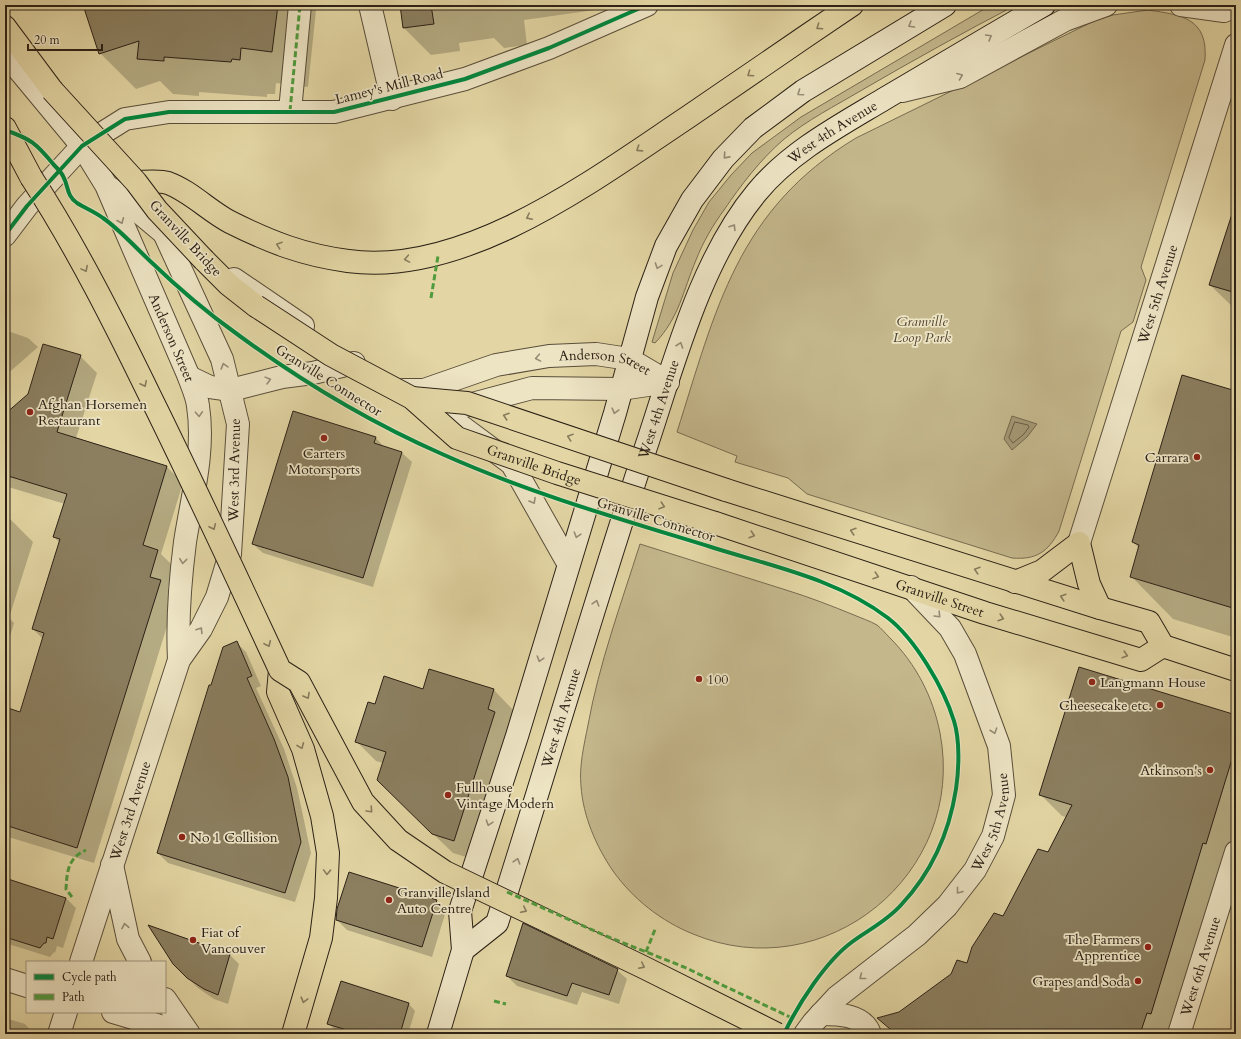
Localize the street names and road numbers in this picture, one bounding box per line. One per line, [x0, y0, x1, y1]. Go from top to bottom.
street label: Lamey's Mill Road [333, 64, 446, 109]
street label: West 4th Avenue [783, 96, 881, 169]
street label: Granville Bridge [145, 196, 226, 281]
street label: West 5th Avenue [1133, 242, 1183, 347]
street label: Anderson Street [144, 291, 199, 385]
street label: Granville Connector [272, 340, 386, 421]
street label: Anderson Street [558, 345, 655, 380]
street label: West 4th Avenue [633, 357, 684, 462]
street label: West 3rd Avenue [224, 418, 245, 523]
street label: Granville Bridge [484, 440, 583, 490]
street label: Granville Connector [595, 492, 718, 547]
street label: Granville Street [893, 575, 987, 622]
street label: West 4th Avenue [537, 666, 585, 771]
street label: West 3rd Avenue [105, 759, 156, 864]
street label: West 5th Avenue [967, 772, 1014, 876]
street label: West 6th Avenue [1176, 914, 1225, 1019]

